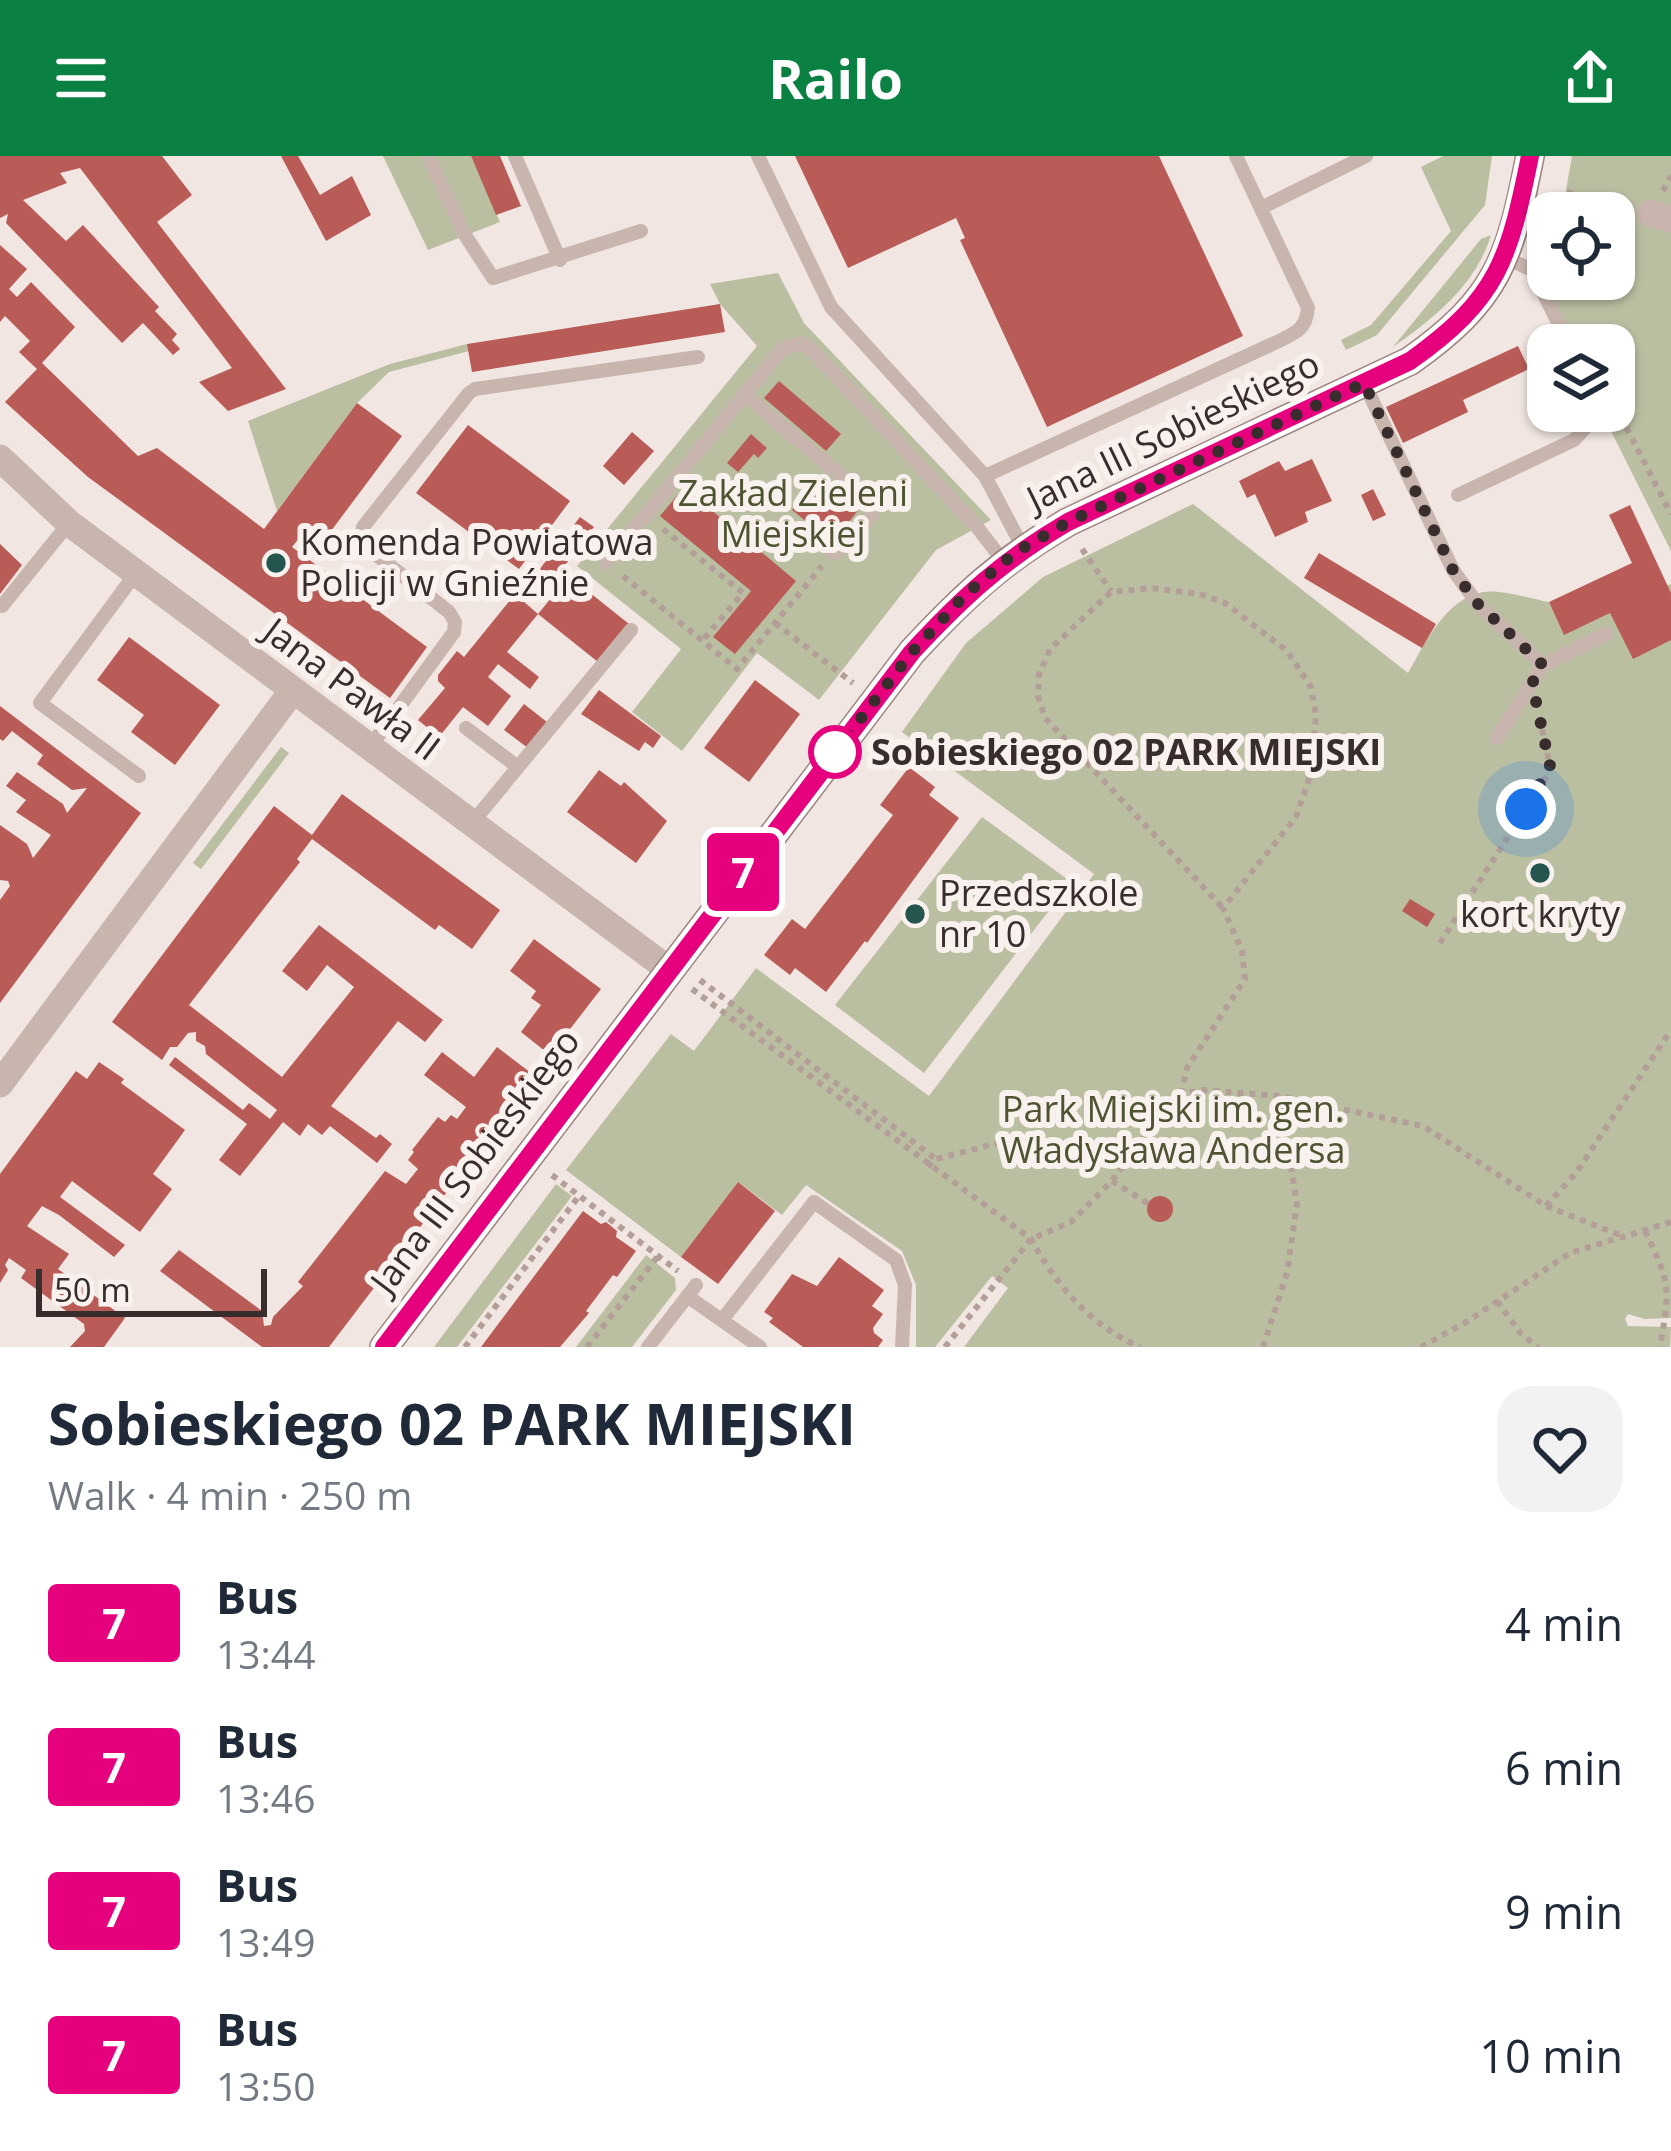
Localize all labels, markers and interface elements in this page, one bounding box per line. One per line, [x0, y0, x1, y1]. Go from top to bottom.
text: Railo [768, 41, 903, 115]
icon: menu [48, 45, 114, 111]
icon: share [1557, 45, 1623, 111]
map controls [1527, 192, 1635, 432]
button: locate [1527, 192, 1635, 300]
button: layers [1527, 324, 1635, 432]
street label: Jana III Sobieskiego [1016, 338, 1327, 524]
park label: Zakład Zieleni Miejskiej [678, 468, 908, 558]
place label: Komenda Powiatowa Policji w Gnieźnie [300, 517, 653, 607]
marker: Komenda Powiatowa Policji w Gnieźnie [263, 550, 289, 576]
street label: Jana Pawła II [252, 604, 451, 771]
marker: Sobieskiego 02 PARK MIEJSKI [810, 727, 860, 777]
place label: Sobieskiego 02 PARK MIEJSKI [871, 727, 1381, 776]
your location [1496, 779, 1556, 839]
line badge: 7 [704, 833, 782, 911]
text: 7 [731, 843, 755, 900]
marker: kort kryty [1527, 860, 1553, 886]
place label: Przedszkole nr 10 [939, 868, 1138, 958]
place label: kort kryty [1460, 889, 1621, 938]
marker: Przedszkole nr 10 [902, 901, 928, 927]
street label: Jana III Sobieskiego [357, 1018, 590, 1306]
park label: Park Miejski im. gen. Władysława Andersa [1001, 1084, 1345, 1174]
scale bar [36, 1263, 267, 1316]
text: 50 m [54, 1267, 131, 1312]
text: Sobieskiego 02 PARK MIEJSKI [48, 1384, 856, 1462]
button: heart [1497, 1386, 1623, 1512]
text: Walk · 4 min · 250 m [48, 1468, 412, 1521]
text: Bus [216, 1566, 298, 1627]
text: 4 min [1505, 1593, 1623, 1654]
text: 7 [102, 1594, 126, 1651]
text: 13:44 [216, 1627, 315, 1680]
text: Bus [216, 1710, 298, 1771]
text: 6 min [1505, 1737, 1623, 1798]
text: 7 [102, 1738, 126, 1795]
text: 13:46 [216, 1771, 315, 1824]
text: Bus [216, 1854, 298, 1915]
text: 9 min [1505, 1881, 1623, 1942]
text: 7 [102, 1882, 126, 1939]
text: 13:49 [216, 1915, 315, 1968]
text: Bus [216, 1998, 298, 2059]
text: 10 min [1479, 2025, 1623, 2086]
text: 7 [102, 2026, 126, 2083]
text: 13:50 [216, 2059, 315, 2112]

